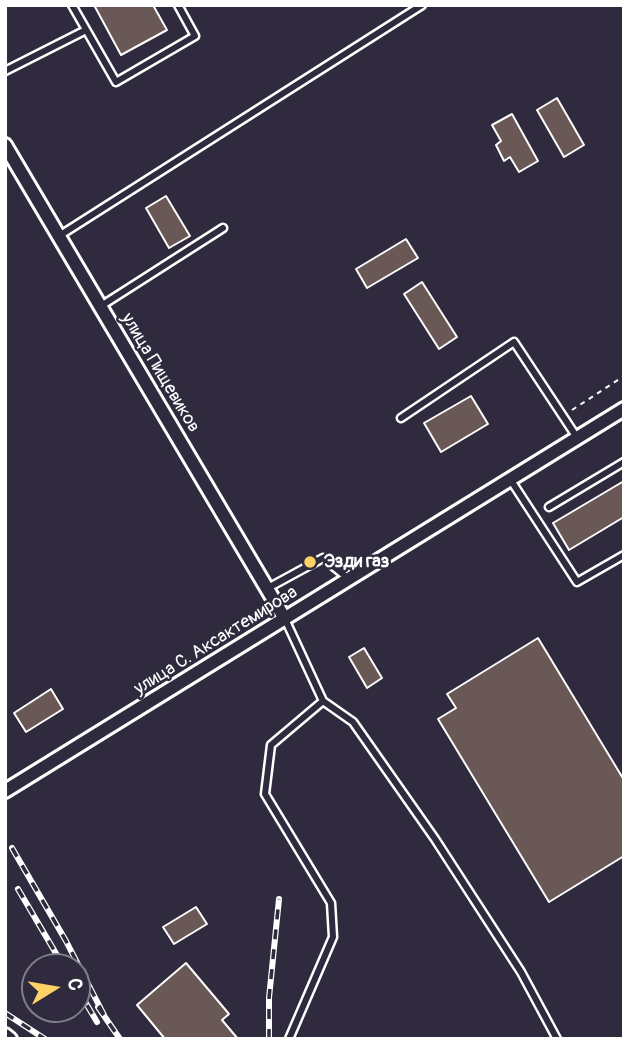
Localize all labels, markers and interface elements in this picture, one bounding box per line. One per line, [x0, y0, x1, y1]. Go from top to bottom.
street label: улица Пищевиков [116, 309, 204, 437]
place label: Эзди газ [324, 551, 389, 573]
marker: Эзди газ [302, 554, 318, 570]
street label: улица С. Аксактемирова [130, 582, 302, 700]
north arrow [21, 953, 91, 1023]
text: С [62, 976, 88, 992]

